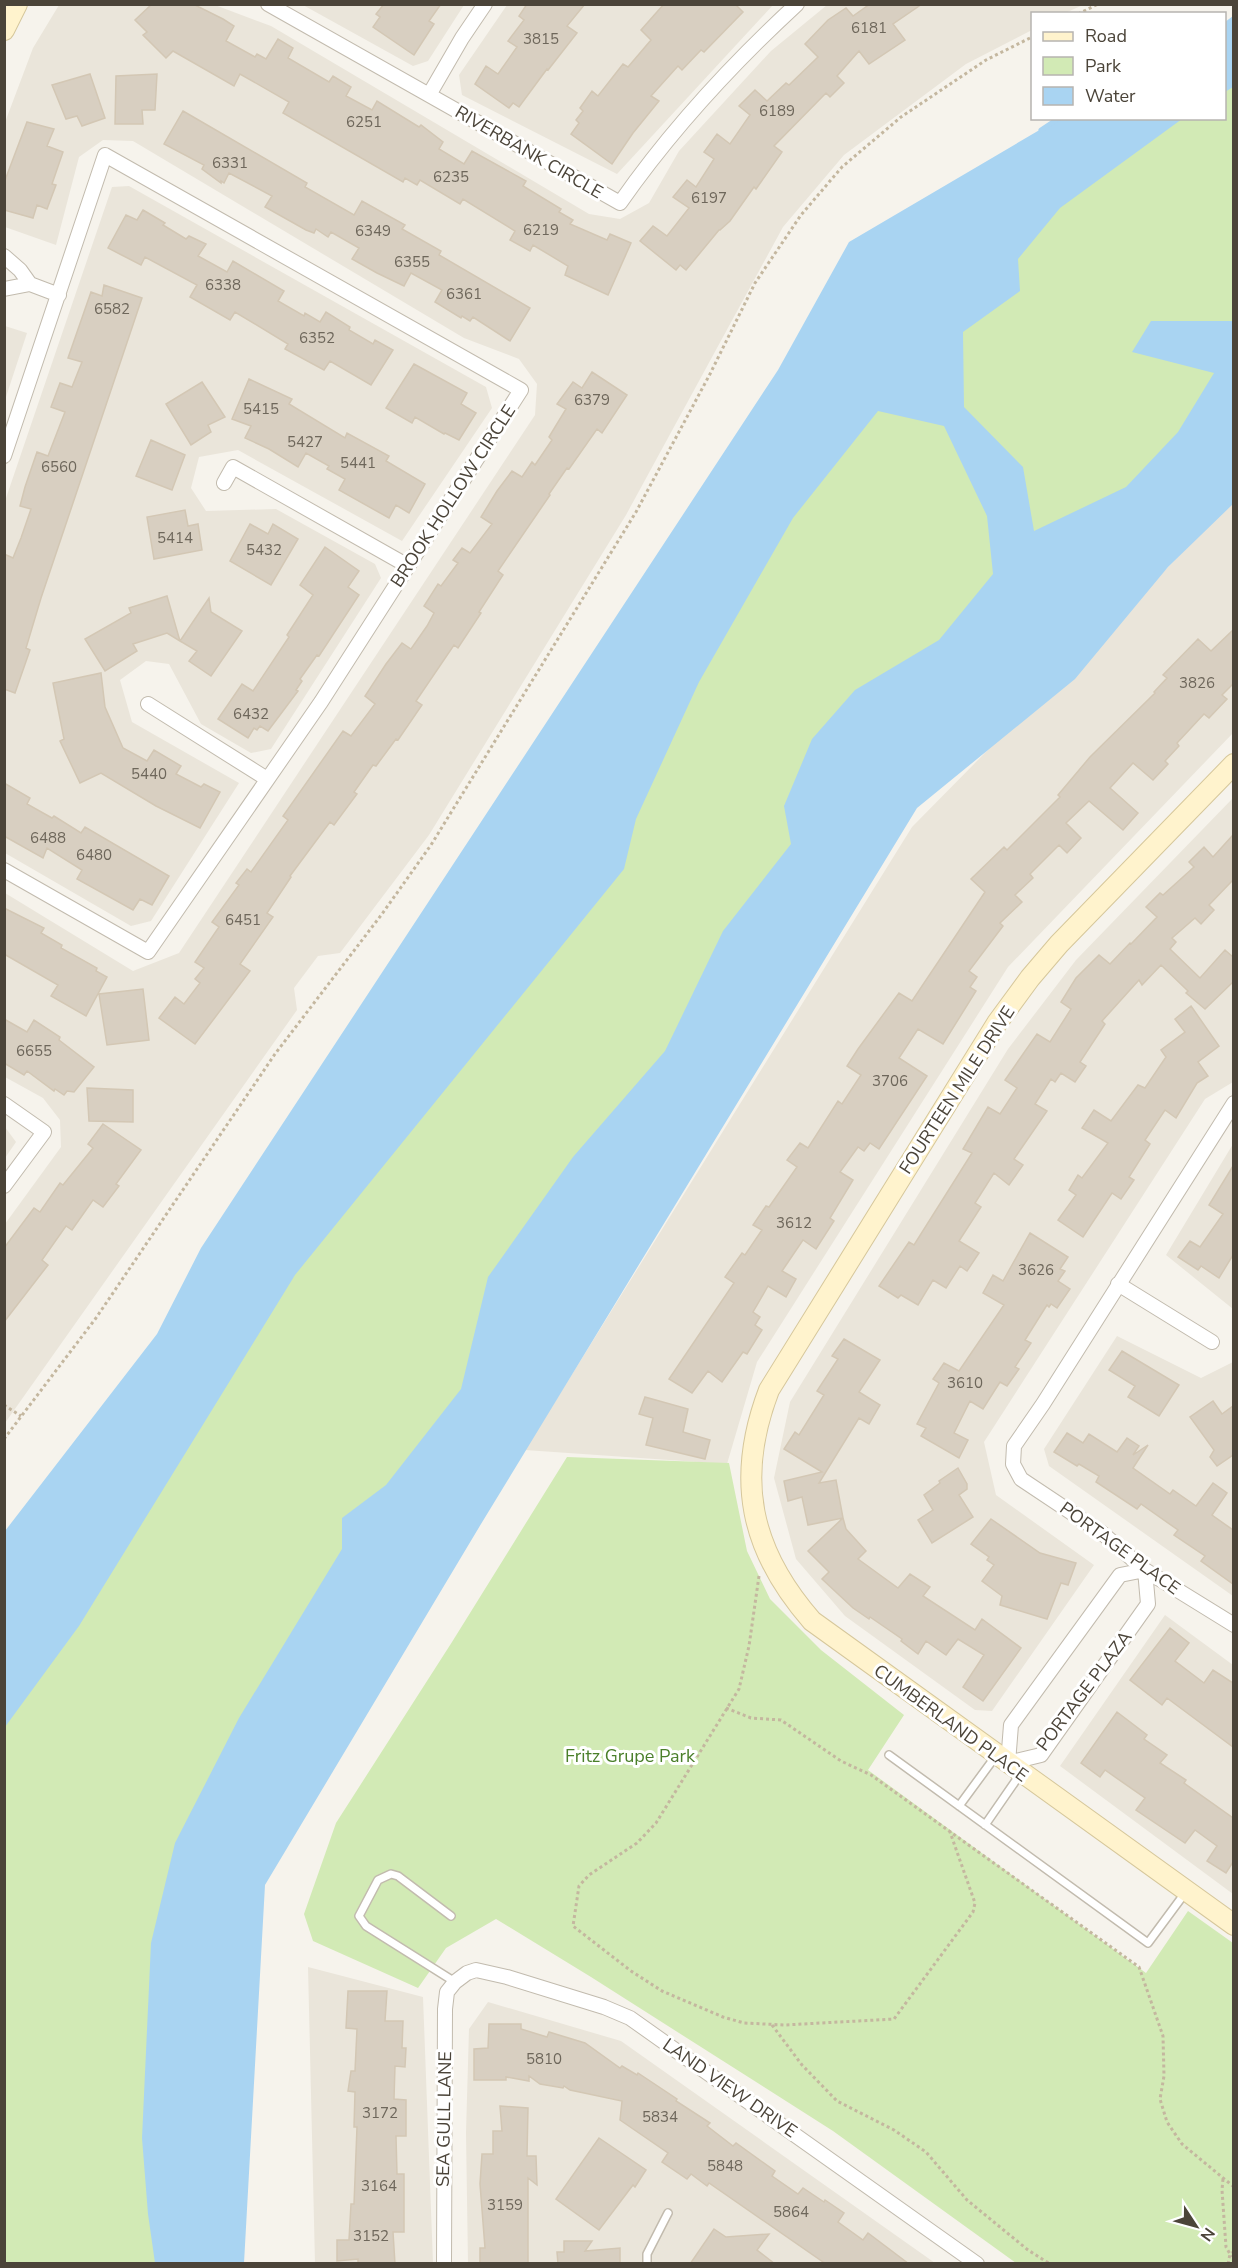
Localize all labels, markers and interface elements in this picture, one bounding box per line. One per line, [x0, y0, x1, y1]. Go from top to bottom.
legend [1031, 12, 1226, 120]
house number: 6181 [851, 18, 887, 38]
text: Road [1085, 24, 1127, 48]
house number: 3815 [523, 29, 559, 49]
text: Park [1085, 54, 1122, 78]
text: Water [1085, 84, 1136, 108]
street label: RIVERBANK CIRCLE [451, 100, 607, 204]
house number: 6189 [759, 101, 795, 121]
house number: 6251 [346, 112, 382, 132]
house number: 6331 [212, 153, 248, 173]
house number: 6235 [433, 167, 469, 187]
house number: 6197 [691, 188, 727, 208]
house number: 6219 [523, 220, 559, 240]
house number: 6349 [355, 221, 391, 241]
house number: 6355 [394, 252, 430, 272]
house number: 6338 [205, 275, 241, 295]
house number: 6361 [446, 284, 482, 304]
house number: 6582 [94, 299, 130, 319]
house number: 6352 [299, 328, 335, 348]
house number: 6379 [574, 390, 610, 410]
house number: 5415 [243, 399, 279, 419]
street label: BROOK HOLLOW CIRCLE [385, 400, 521, 592]
house number: 5427 [287, 432, 323, 452]
house number: 5441 [340, 453, 376, 473]
house number: 6560 [41, 457, 77, 477]
house number: 5414 [157, 528, 193, 548]
house number: 5432 [246, 540, 282, 560]
house number: 3826 [1179, 673, 1215, 693]
house number: 6432 [233, 704, 269, 724]
house number: 5440 [131, 764, 167, 784]
house number: 6488 [30, 828, 66, 848]
house number: 6480 [76, 845, 112, 865]
house number: 6451 [225, 910, 261, 930]
street label: FOURTEEN MILE DRIVE [894, 1001, 1020, 1179]
house number: 6655 [16, 1041, 52, 1061]
house number: 3706 [872, 1071, 908, 1091]
house number: 3612 [776, 1213, 812, 1233]
house number: 3626 [1018, 1260, 1054, 1280]
house number: 3610 [947, 1373, 983, 1393]
street label: PORTAGE PLACE [1055, 1496, 1185, 1600]
street label: PORTAGE PLAZA [1031, 1626, 1137, 1756]
street label: CUMBERLAND PLACE [869, 1659, 1033, 1787]
park label: Fritz Grupe Park [565, 1744, 696, 1768]
street label: LAND VIEW DRIVE [658, 2033, 802, 2143]
house number: 5810 [526, 2049, 562, 2069]
street label: SEA GULL LANE [431, 2051, 457, 2187]
house number: 3172 [362, 2103, 398, 2123]
house number: 5834 [642, 2107, 678, 2127]
house number: 5848 [707, 2156, 743, 2176]
house number: 3164 [361, 2176, 397, 2196]
house number: 3159 [487, 2195, 523, 2215]
north arrow [1166, 2196, 1226, 2256]
house number: 5864 [773, 2202, 809, 2222]
text: N [1195, 2223, 1220, 2246]
house number: 3152 [353, 2226, 389, 2246]

